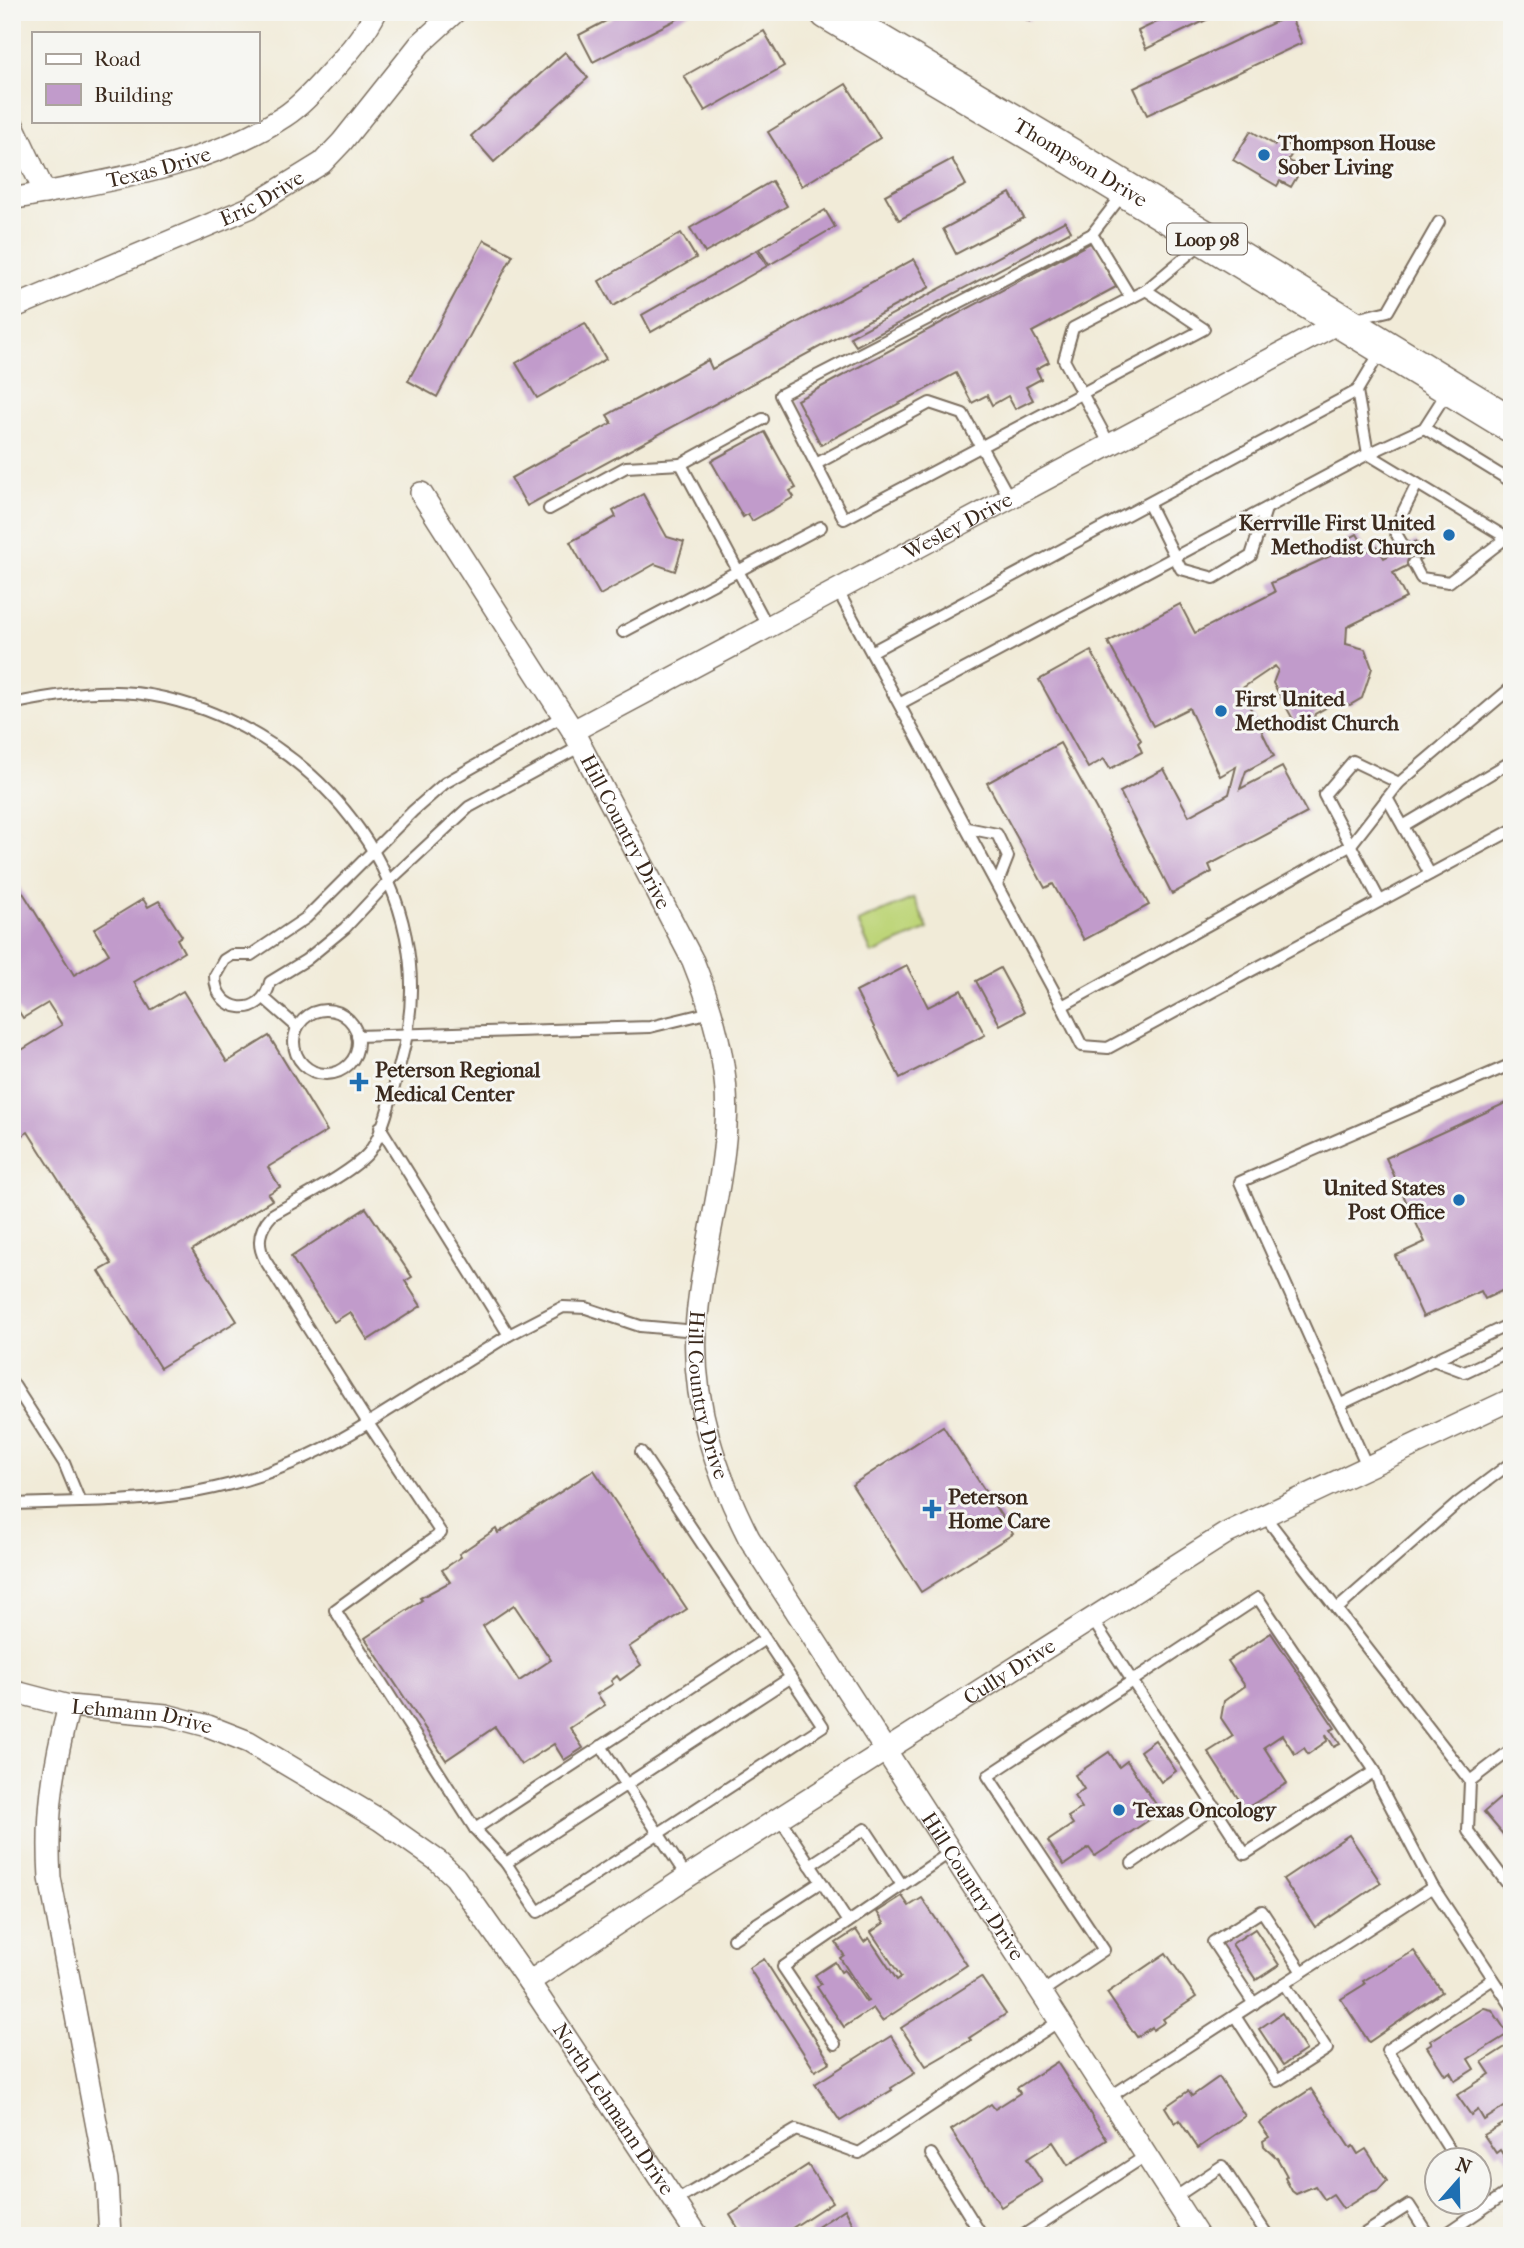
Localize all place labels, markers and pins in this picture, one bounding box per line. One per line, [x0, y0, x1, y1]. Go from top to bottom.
place label: Thompson House Sober Living [1277, 131, 1436, 179]
marker: Thompson House Sober Living [1256, 147, 1272, 163]
place label: Kerrville First United Methodist Church [1239, 511, 1436, 559]
marker: Kerrville First United Methodist Church [1441, 527, 1457, 543]
place label: First United Methodist Church [1234, 687, 1399, 735]
marker: First United Methodist Church [1213, 703, 1229, 719]
place label: Peterson Regional Medical Center [374, 1058, 540, 1106]
marker: Peterson Regional Medical Center [349, 1072, 369, 1092]
place label: United States Post Office [1322, 1176, 1446, 1224]
marker: United States Post Office [1451, 1192, 1467, 1208]
place label: Peterson Home Care [948, 1485, 1051, 1533]
marker: Peterson Home Care [922, 1499, 942, 1519]
place label: Texas Oncology [1132, 1798, 1278, 1822]
marker: Texas Oncology [1111, 1802, 1127, 1818]

